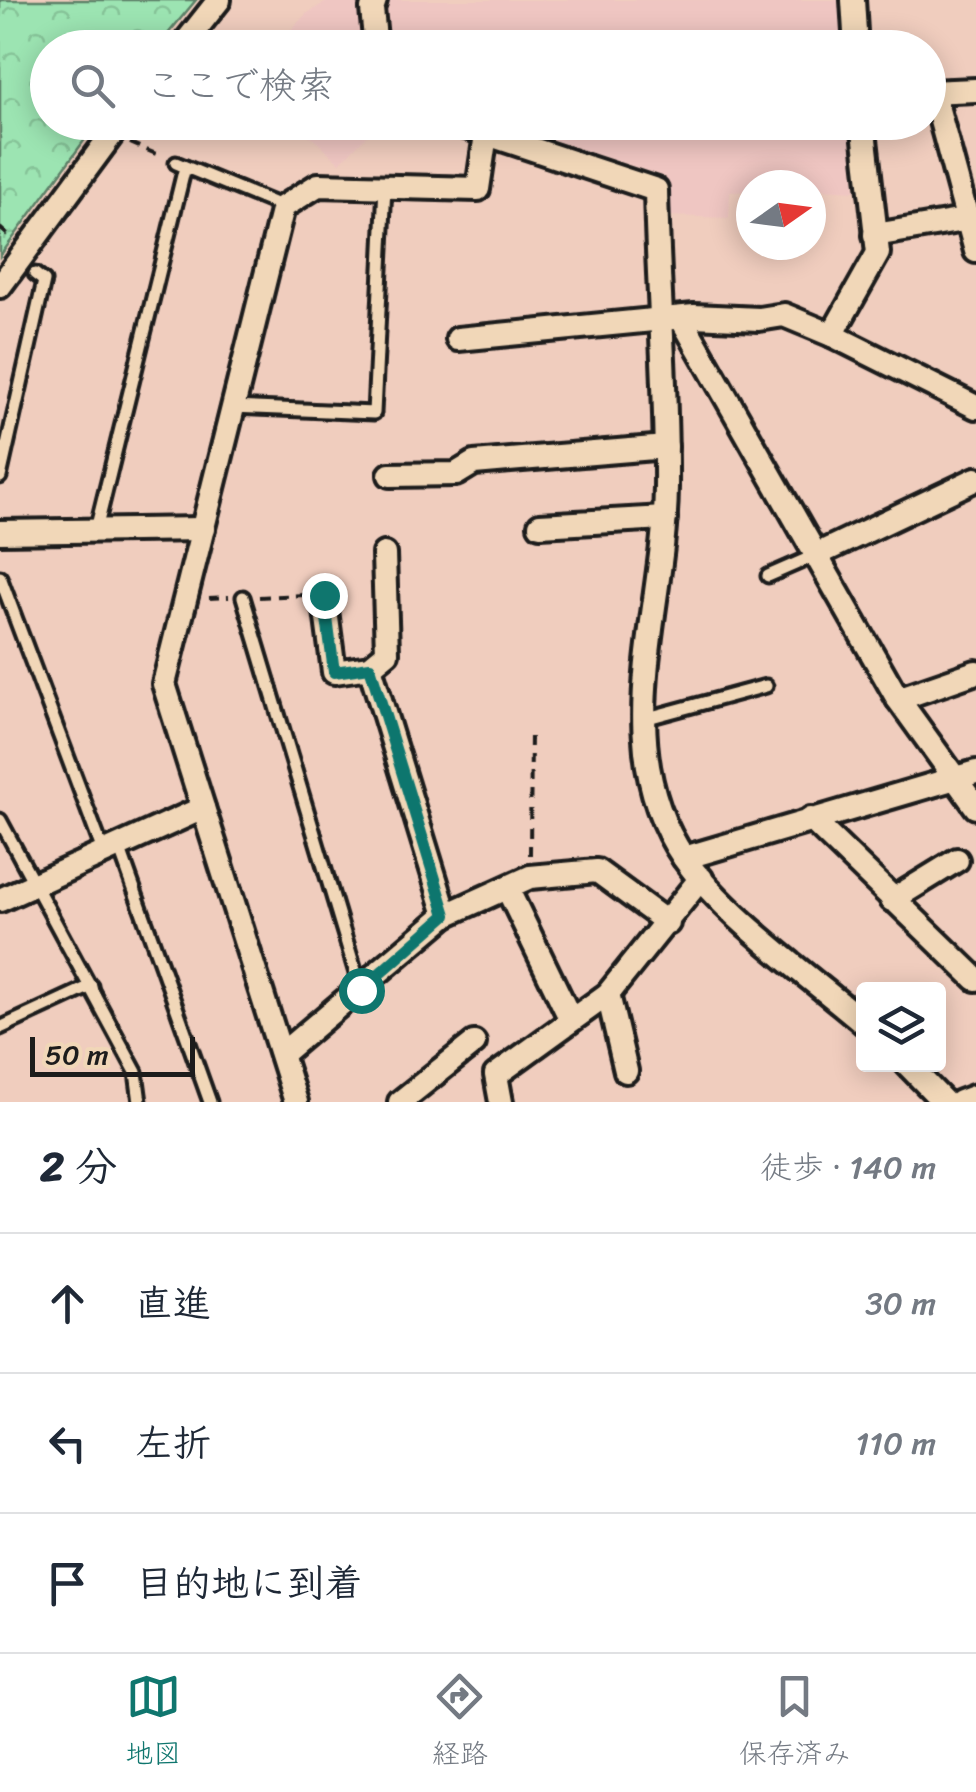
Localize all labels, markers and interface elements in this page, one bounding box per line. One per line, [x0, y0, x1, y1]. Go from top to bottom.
search box [30, 30, 946, 140]
text: ここで検索 [145, 52, 335, 119]
icon: search [65, 58, 120, 113]
north arrow [736, 170, 826, 260]
route end [302, 573, 348, 619]
route start [339, 968, 385, 1014]
map controls [856, 982, 946, 1072]
button: layers [856, 982, 946, 1072]
text: 50 m [45, 1030, 109, 1079]
scale bar [30, 1032, 195, 1076]
text: 2 分 [40, 1130, 117, 1204]
text: 徒歩 · 140 m [760, 1139, 936, 1196]
text: 直進 [135, 1270, 211, 1337]
text: 30 m [865, 1275, 936, 1332]
icon: ahead [40, 1276, 95, 1331]
text: 左折 [135, 1410, 211, 1477]
text: 110 m [855, 1415, 936, 1472]
icon: left [40, 1416, 95, 1471]
text: 目的地に到着 [135, 1550, 363, 1617]
icon: arrive [40, 1556, 95, 1611]
tab: 地図 [125, 1669, 181, 1778]
tab: 経路 [432, 1669, 488, 1778]
tab: 保存済み [739, 1669, 851, 1778]

